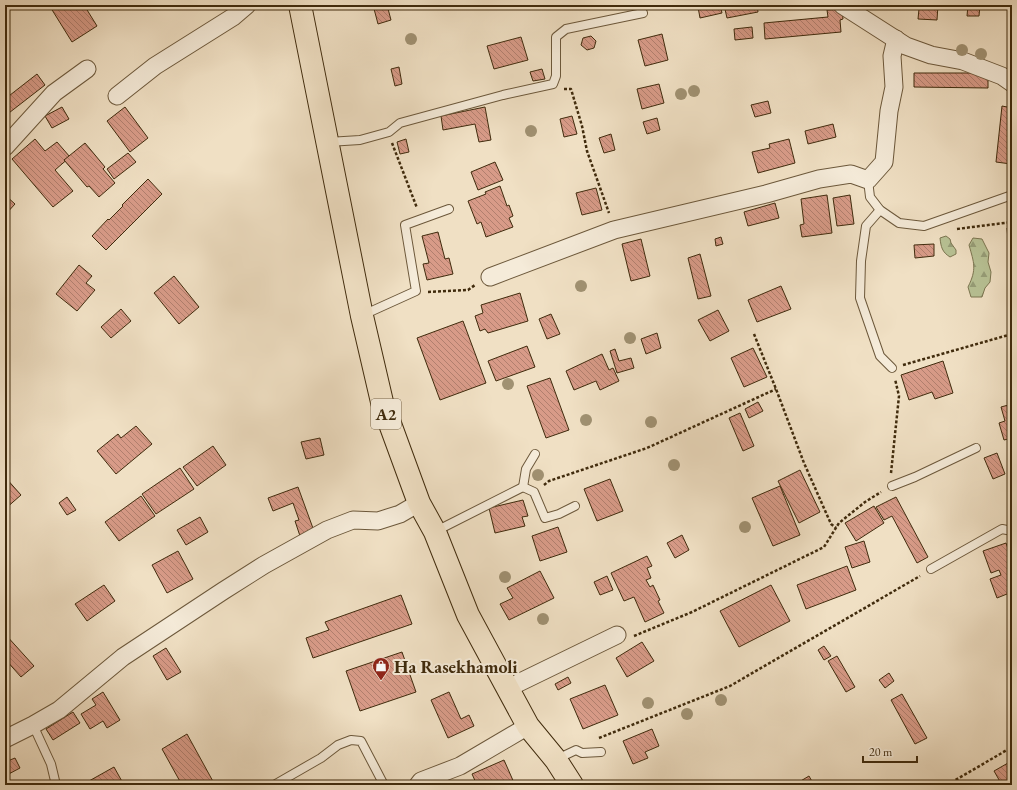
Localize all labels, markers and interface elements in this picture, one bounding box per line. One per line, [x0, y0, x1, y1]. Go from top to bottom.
road number: A2 [371, 399, 401, 429]
place label: Ha Rasekhamoli [394, 655, 518, 678]
shop icon: Ha Rasekhamoli [371, 656, 391, 681]
scale bar [863, 738, 917, 764]
text: 20 m [869, 744, 893, 760]

